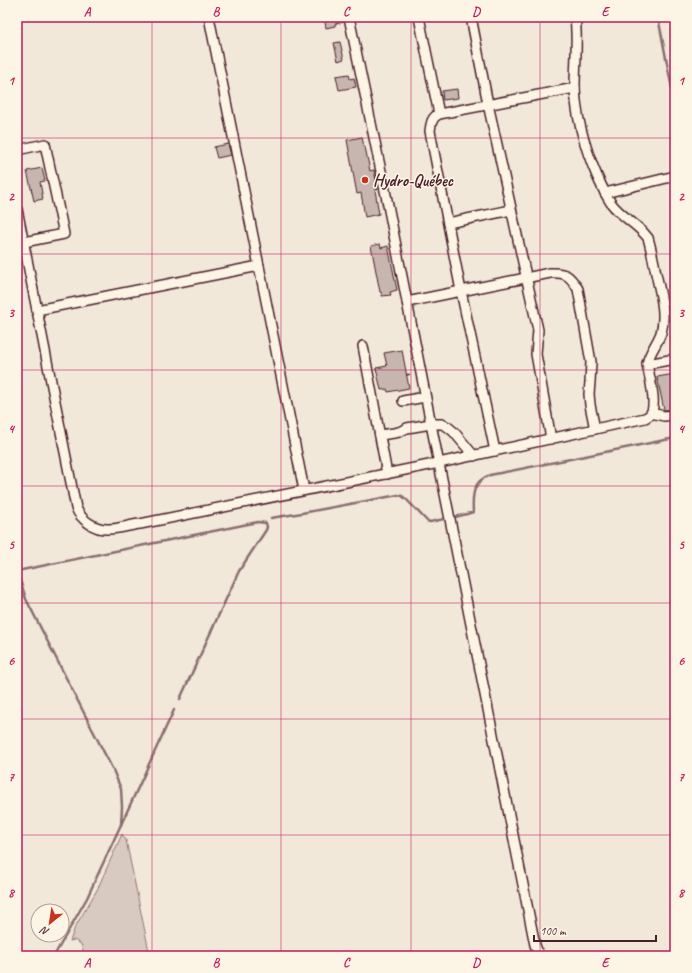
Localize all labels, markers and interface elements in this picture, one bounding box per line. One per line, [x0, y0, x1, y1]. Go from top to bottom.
text: A [84, 4, 92, 20]
text: B [213, 4, 221, 20]
text: C [343, 4, 351, 20]
text: D [472, 4, 481, 20]
text: E [602, 4, 611, 20]
text: 1 [8, 73, 16, 89]
text: 1 [678, 73, 686, 89]
place label: Hydro-Québec [373, 170, 454, 191]
marker: Hydro-Québec [360, 175, 370, 185]
text: 2 [8, 189, 15, 205]
text: 2 [678, 189, 685, 205]
text: 3 [8, 305, 15, 321]
text: 3 [678, 305, 685, 321]
text: 4 [8, 421, 16, 437]
text: 4 [678, 421, 686, 437]
text: 5 [8, 537, 15, 553]
text: 5 [678, 537, 685, 553]
text: 6 [8, 653, 15, 669]
text: 6 [678, 653, 685, 669]
text: 7 [8, 769, 15, 785]
text: 7 [678, 769, 685, 785]
text: 8 [8, 885, 16, 901]
text: 8 [678, 885, 686, 901]
north arrow [30, 903, 70, 943]
scale bar [534, 917, 656, 943]
text: N [37, 923, 51, 939]
text: 100 m [540, 923, 567, 939]
text: A [84, 955, 92, 971]
text: B [213, 955, 221, 971]
text: C [343, 955, 351, 971]
text: D [472, 955, 481, 971]
text: E [602, 955, 611, 971]

